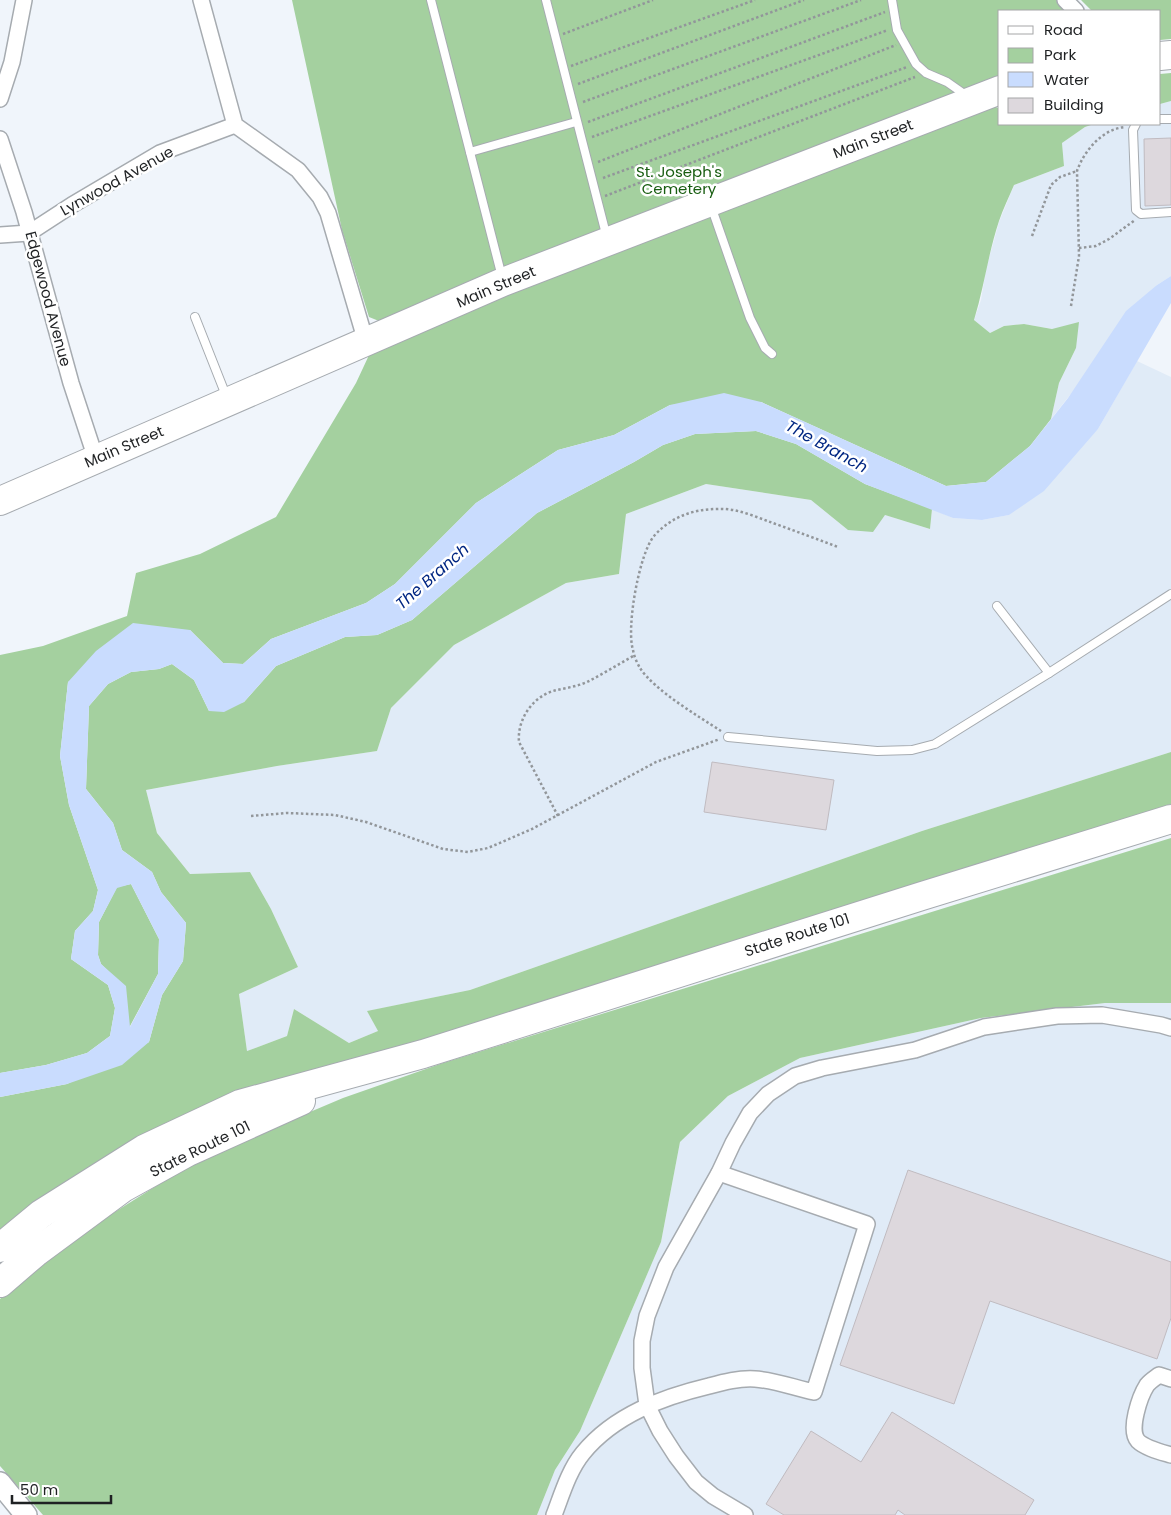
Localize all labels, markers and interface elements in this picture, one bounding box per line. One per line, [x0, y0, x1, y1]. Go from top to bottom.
legend [998, 10, 1161, 125]
text: Road [1044, 19, 1083, 40]
text: Park [1044, 44, 1076, 65]
text: Water [1044, 69, 1090, 90]
text: Building [1044, 94, 1104, 115]
street label: Main Street [830, 114, 916, 163]
street label: Lynwood Avenue [56, 141, 177, 220]
park label: St. Joseph's Cemetery [636, 161, 722, 199]
street label: Edgewood Avenue [20, 229, 77, 369]
street label: Main Street [453, 260, 539, 313]
water label: The Branch [782, 414, 872, 478]
street label: Main Street [81, 420, 167, 473]
water label: The Branch [391, 538, 474, 615]
street label: State Route 101 [742, 908, 852, 961]
street label: State Route 101 [146, 1115, 253, 1182]
scale bar [12, 1472, 111, 1504]
text: 50 m [20, 1479, 58, 1500]

